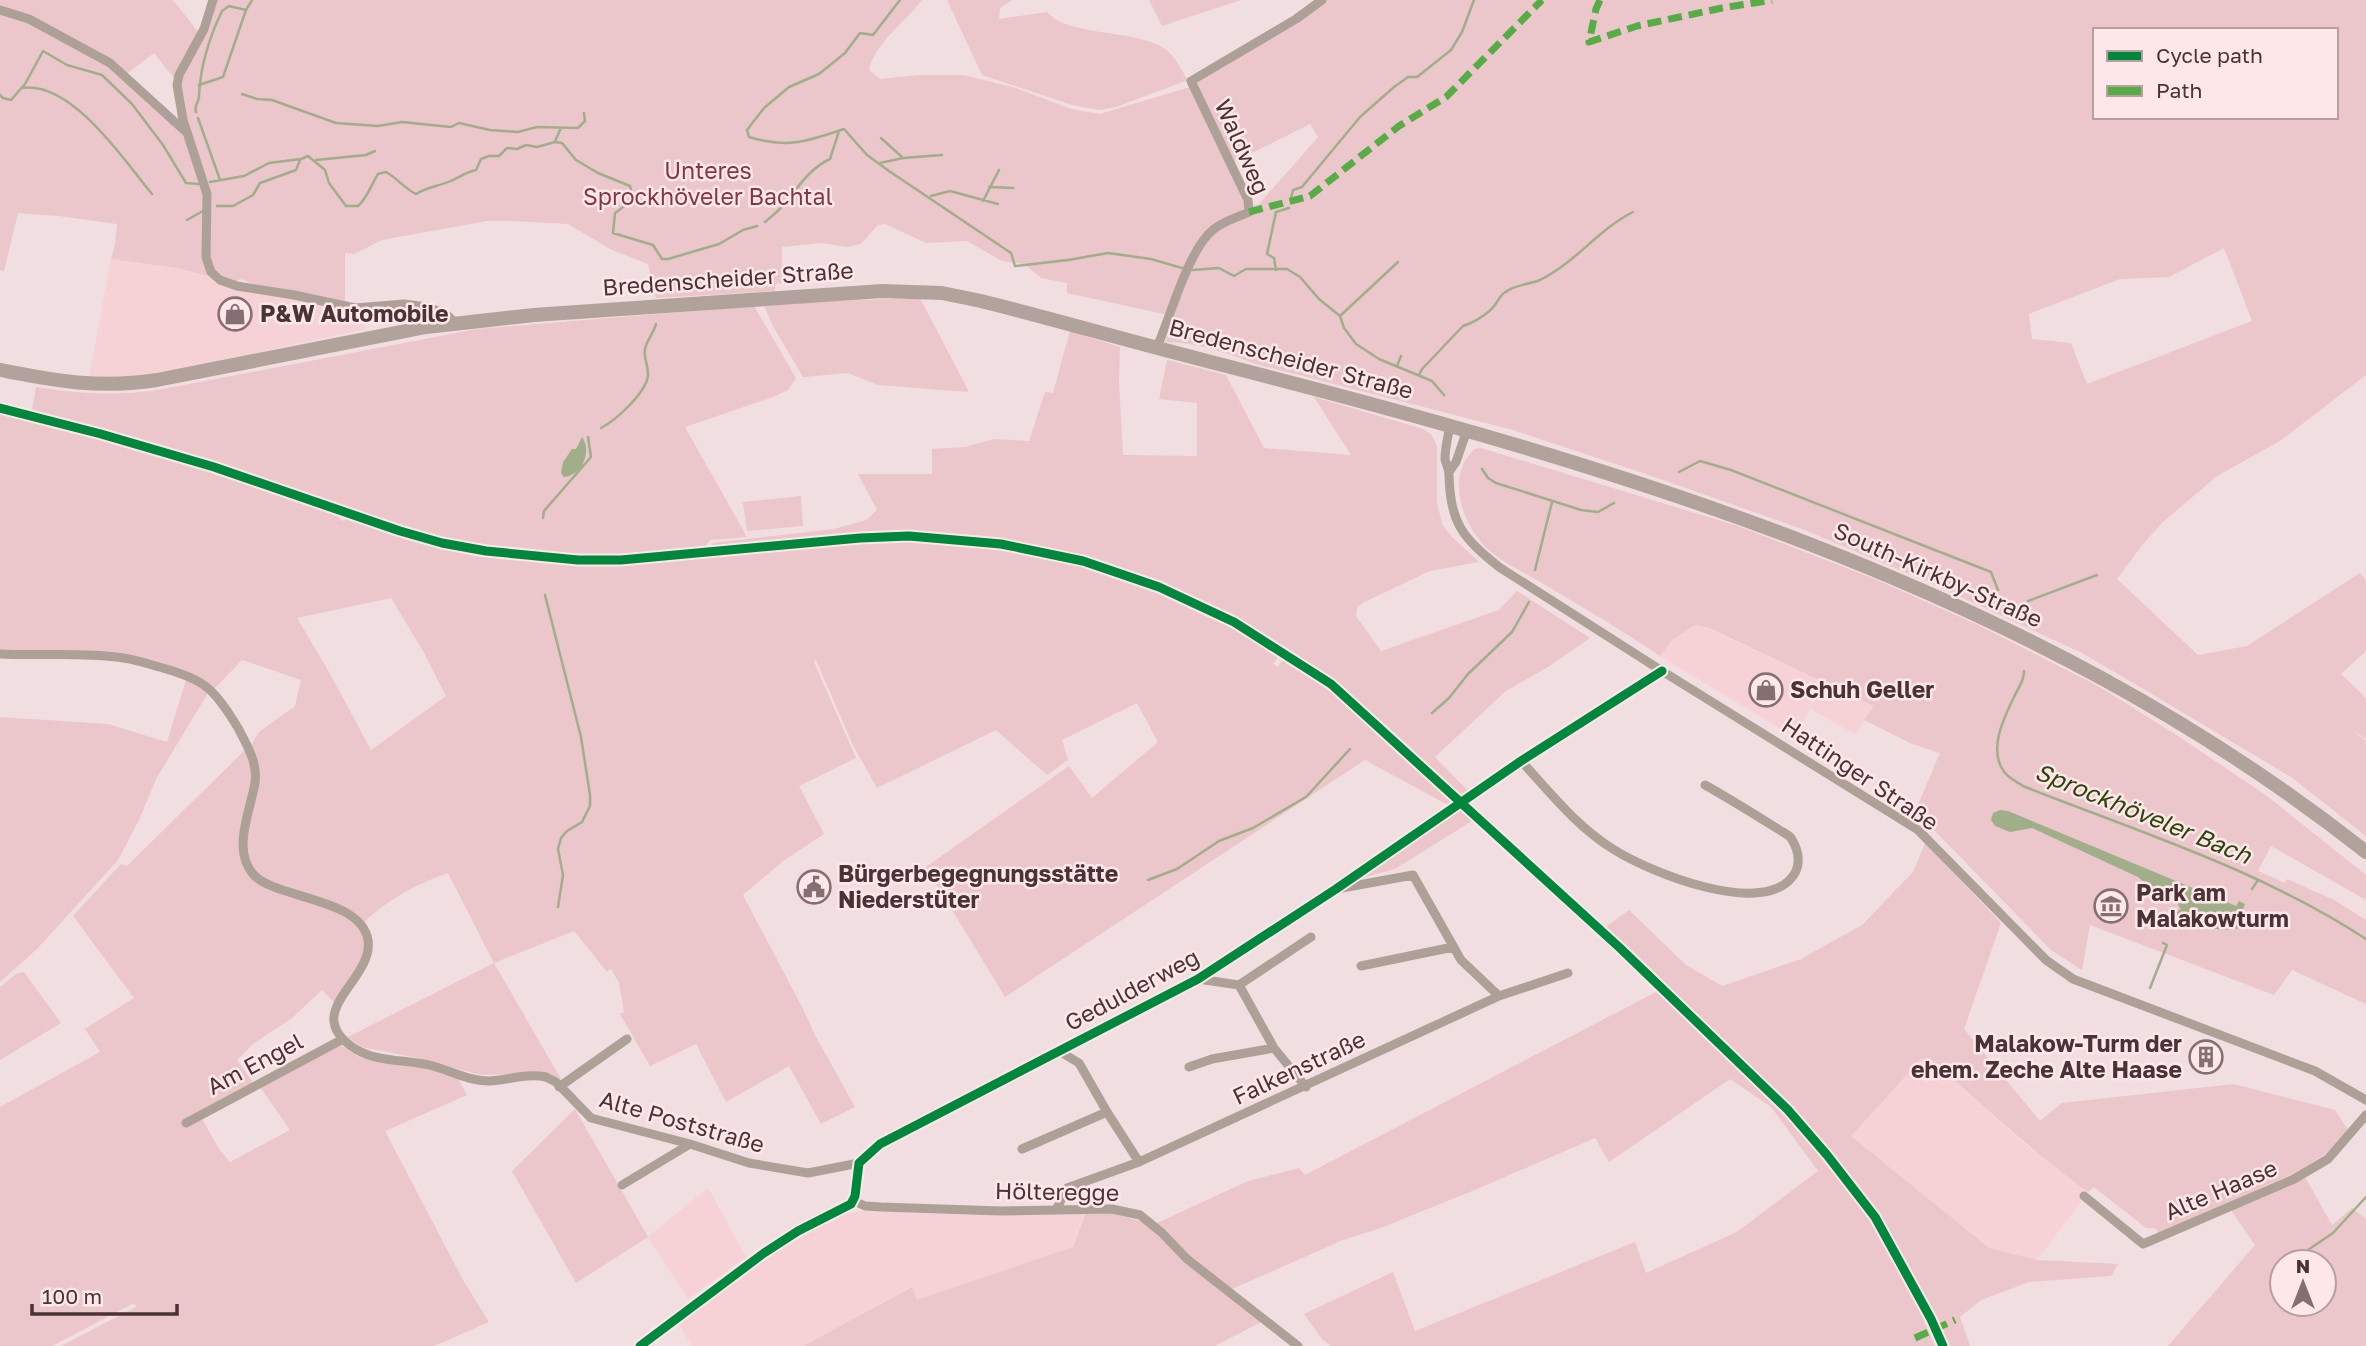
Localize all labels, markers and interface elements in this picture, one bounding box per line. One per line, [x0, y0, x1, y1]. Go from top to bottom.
legend [2093, 28, 2338, 119]
text: Cycle path [2156, 42, 2263, 68]
text: Path [2156, 77, 2203, 103]
street label: Waldweg [1210, 95, 1276, 199]
park label: Unteres Sprockhöveler Bachtal [583, 156, 833, 210]
street label: Bredenscheider Straße [601, 255, 854, 301]
shop icon: P&W Automobile [216, 295, 254, 333]
place label: P&W Automobile [260, 299, 449, 327]
street label: Bredenscheider Straße [1166, 312, 1416, 404]
street label: South-Kirkby-Straße [1830, 515, 2047, 633]
shop icon: Schuh Geller [1747, 671, 1785, 709]
place label: Schuh Geller [1790, 675, 1934, 703]
street label: Hattinger Straße [1777, 710, 1944, 836]
water label: Sprockhöveler Bach [2031, 756, 2257, 870]
place label: Bürgerbegegnungsstätte Niederstüter [838, 859, 1118, 913]
public building icon: Bürgerbegegnungsstätte Niederstüter [795, 868, 833, 906]
place label: Park am Malakowturm [2136, 878, 2289, 932]
museum icon: Park am Malakowturm [2092, 887, 2130, 925]
street label: Gedulderweg [1060, 942, 1203, 1036]
street label: Falkenstraße [1228, 1024, 1369, 1110]
street label: Am Engel [202, 1026, 307, 1100]
place label: Malakow-Turm der ehem. Zeche Alte Haase [1911, 1029, 2182, 1083]
building icon: Malakow-Turm der ehem. Zeche Alte Haase [2187, 1038, 2225, 1076]
street label: Alte Poststraße [597, 1084, 768, 1158]
street label: Alte Haase [2160, 1153, 2281, 1225]
street label: Hölteregge [995, 1176, 1119, 1206]
north arrow [2268, 1248, 2338, 1318]
text: N [2296, 1254, 2310, 1277]
scale bar [32, 1272, 177, 1316]
text: 100 m [42, 1283, 102, 1309]

